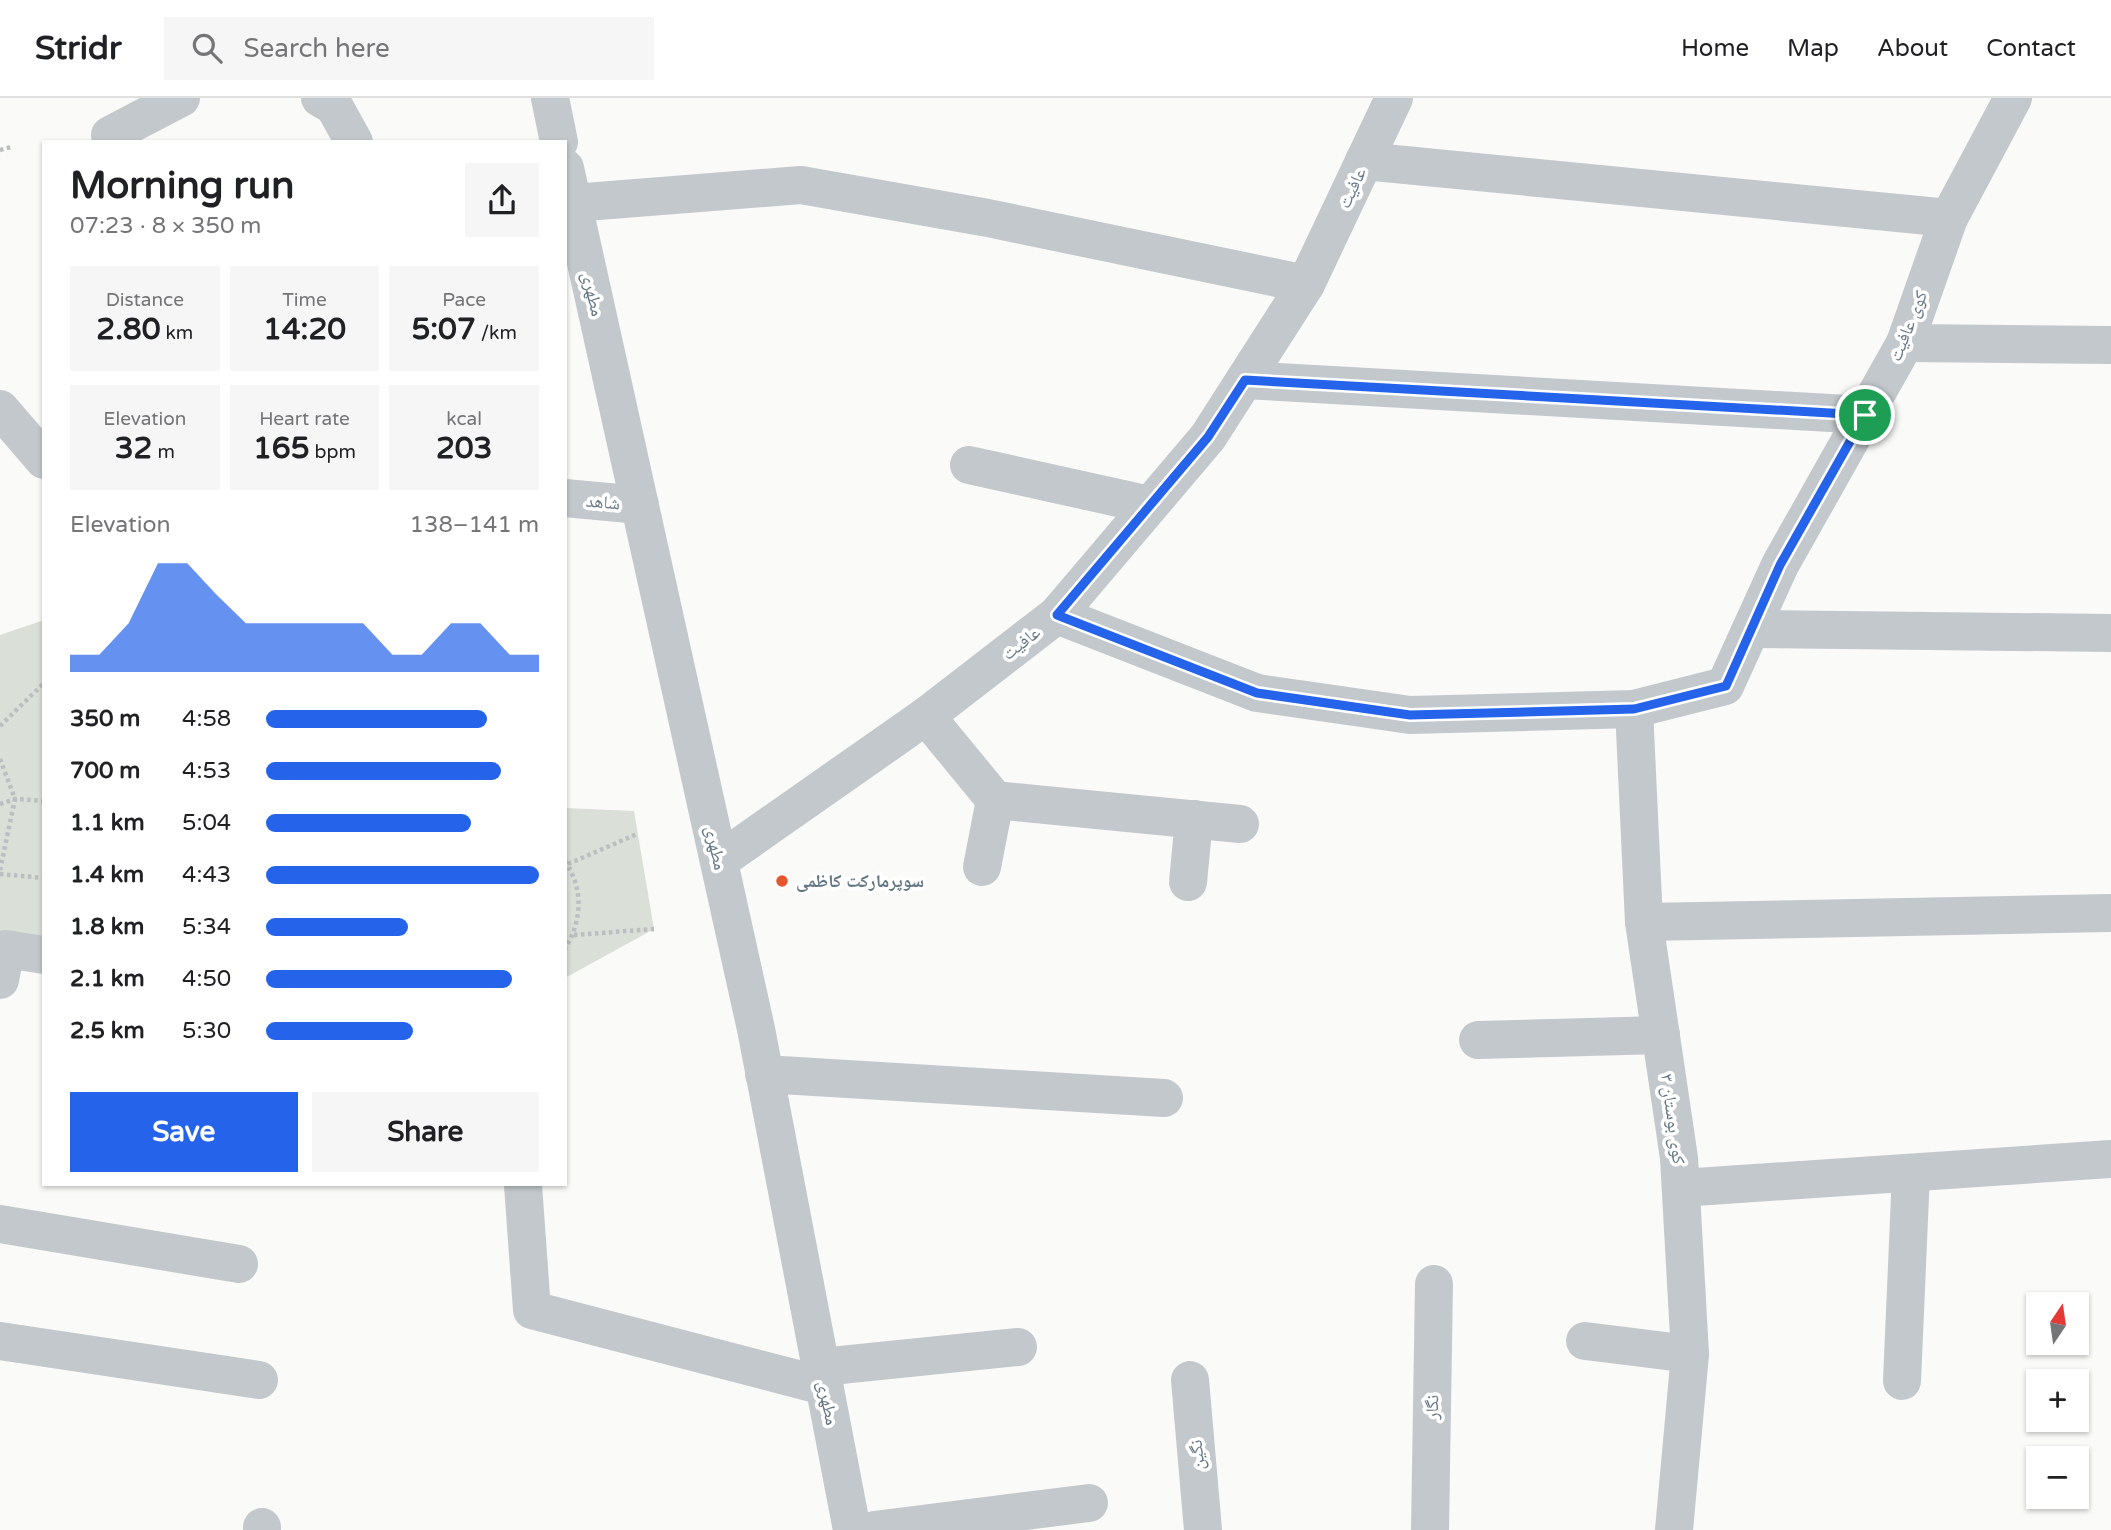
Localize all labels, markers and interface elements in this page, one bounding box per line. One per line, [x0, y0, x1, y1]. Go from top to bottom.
search box [164, 17, 654, 80]
text: Stridr [35, 29, 122, 68]
icon: search [188, 29, 226, 67]
text: Search here [244, 33, 390, 64]
text: Home [1681, 34, 1749, 63]
text: Map [1787, 34, 1839, 63]
text: About [1877, 34, 1948, 63]
text: Contact [1986, 34, 2076, 63]
text: Morning run [70, 163, 294, 209]
button: share [465, 163, 539, 237]
street label: عافیت [1333, 164, 1371, 212]
text: 07:23 · 8 × 350 m [70, 212, 261, 240]
street label: مطهری [577, 270, 609, 318]
street label: کوی عافیت [1884, 287, 1932, 364]
text: Distance [106, 289, 184, 311]
text: Time [282, 289, 327, 311]
text: Pace [442, 289, 486, 311]
text: 2.80 [96, 311, 161, 348]
text: 14:20 [263, 311, 346, 348]
text: 5:07 [411, 311, 476, 348]
text: km [161, 322, 193, 344]
text: /km [476, 322, 517, 344]
pin [1835, 385, 1895, 445]
icon: arrive [1846, 396, 1884, 434]
text: Elevation [103, 408, 186, 430]
text: Heart rate [259, 408, 350, 430]
text: kcal [446, 408, 482, 430]
text: 32 [115, 430, 152, 467]
text: 165 [253, 430, 310, 467]
text: 203 [436, 430, 492, 467]
text: m [152, 441, 175, 463]
text: bpm [310, 441, 356, 463]
street label: شاهد [585, 490, 621, 514]
text: Elevation [70, 511, 171, 539]
text: 138–141 m [410, 511, 539, 539]
street label: عافیت [998, 621, 1044, 665]
text: 350 m [70, 705, 140, 733]
text: 4:58 [182, 705, 231, 733]
text: 700 m [70, 757, 140, 785]
text: 4:53 [182, 757, 231, 785]
text: 1.1 km [70, 809, 145, 837]
text: 5:04 [182, 809, 231, 837]
street label: مطهری [701, 824, 731, 872]
text: 1.4 km [70, 861, 144, 889]
text: 4:43 [182, 861, 231, 889]
place label: سوپرمارکت کاظمی [796, 870, 924, 892]
marker: سوپرمارکت کاظمی [774, 873, 790, 889]
text: 1.8 km [70, 913, 144, 941]
text: 5:34 [182, 913, 231, 941]
text: 2.1 km [70, 965, 145, 993]
text: 4:50 [182, 965, 231, 993]
text: 2.5 km [70, 1017, 145, 1045]
text: 5:30 [182, 1017, 231, 1045]
street label: کوی بوستان ۳ [1656, 1072, 1690, 1166]
button: Save [70, 1092, 298, 1172]
button: Share [312, 1092, 539, 1172]
north arrow [2026, 1292, 2090, 1354]
map controls [2026, 1292, 2089, 1509]
button: + [2026, 1369, 2089, 1432]
street label: مطهری [813, 1379, 843, 1427]
street label: نگار [1421, 1394, 1443, 1421]
street label: نگین [1185, 1439, 1209, 1471]
button: − [2026, 1446, 2089, 1509]

